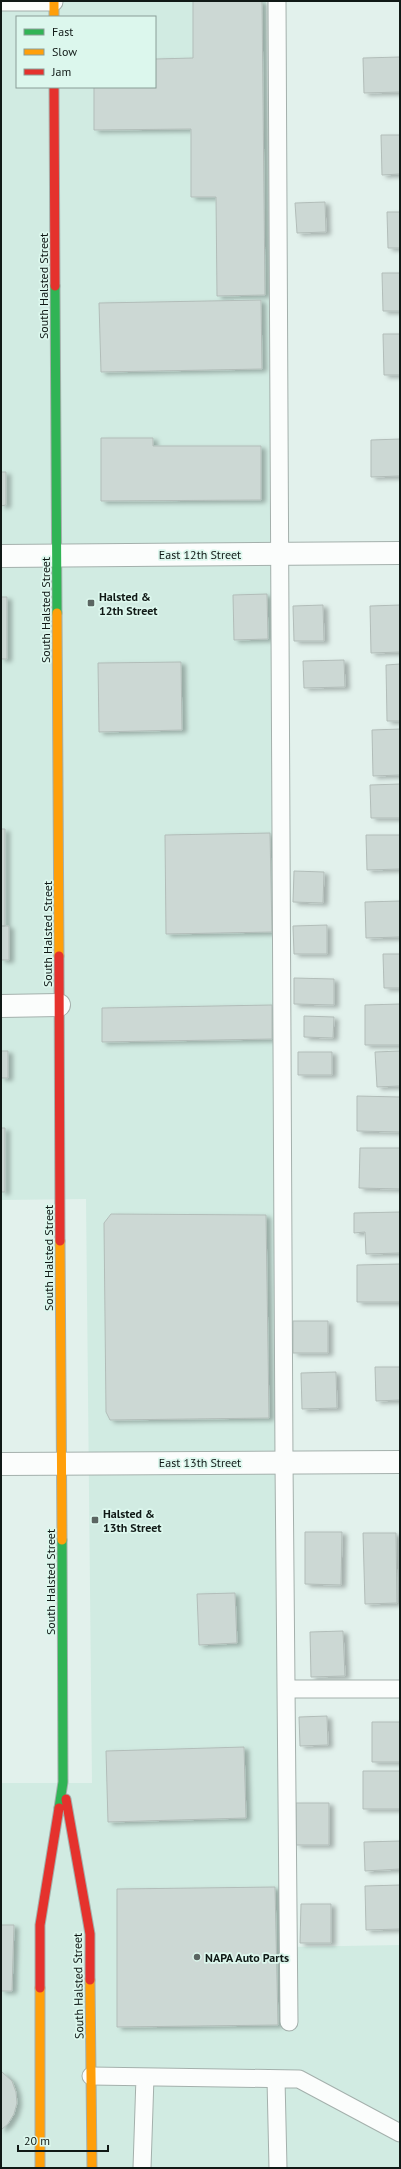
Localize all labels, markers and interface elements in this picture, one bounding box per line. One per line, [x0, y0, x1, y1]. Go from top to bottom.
legend [16, 16, 156, 88]
text: Fast [52, 24, 73, 39]
text: Slow [52, 44, 77, 59]
text: Jam [51, 64, 71, 79]
street label: South Halsted Street [36, 233, 51, 339]
street label: East 12th Street [159, 547, 241, 562]
street label: South Halsted Street [38, 557, 53, 663]
place label: Halsted & 12th Street [99, 589, 158, 618]
marker: Halsted & 12th Street [86, 598, 96, 608]
street label: South Halsted Street [40, 881, 55, 987]
street label: South Halsted Street [41, 1205, 56, 1311]
street label: East 13th Street [159, 1455, 241, 1470]
place label: Halsted & 13th Street [103, 1506, 162, 1535]
marker: Halsted & 13th Street [90, 1515, 100, 1525]
street label: South Halsted Street [43, 1529, 58, 1635]
street label: South Halsted Street [70, 1933, 86, 2039]
place label: NAPA Auto Parts [205, 1950, 289, 1965]
marker: NAPA Auto Parts [192, 1952, 202, 1962]
scale bar [18, 2127, 108, 2153]
text: 20 m [24, 2133, 50, 2148]

